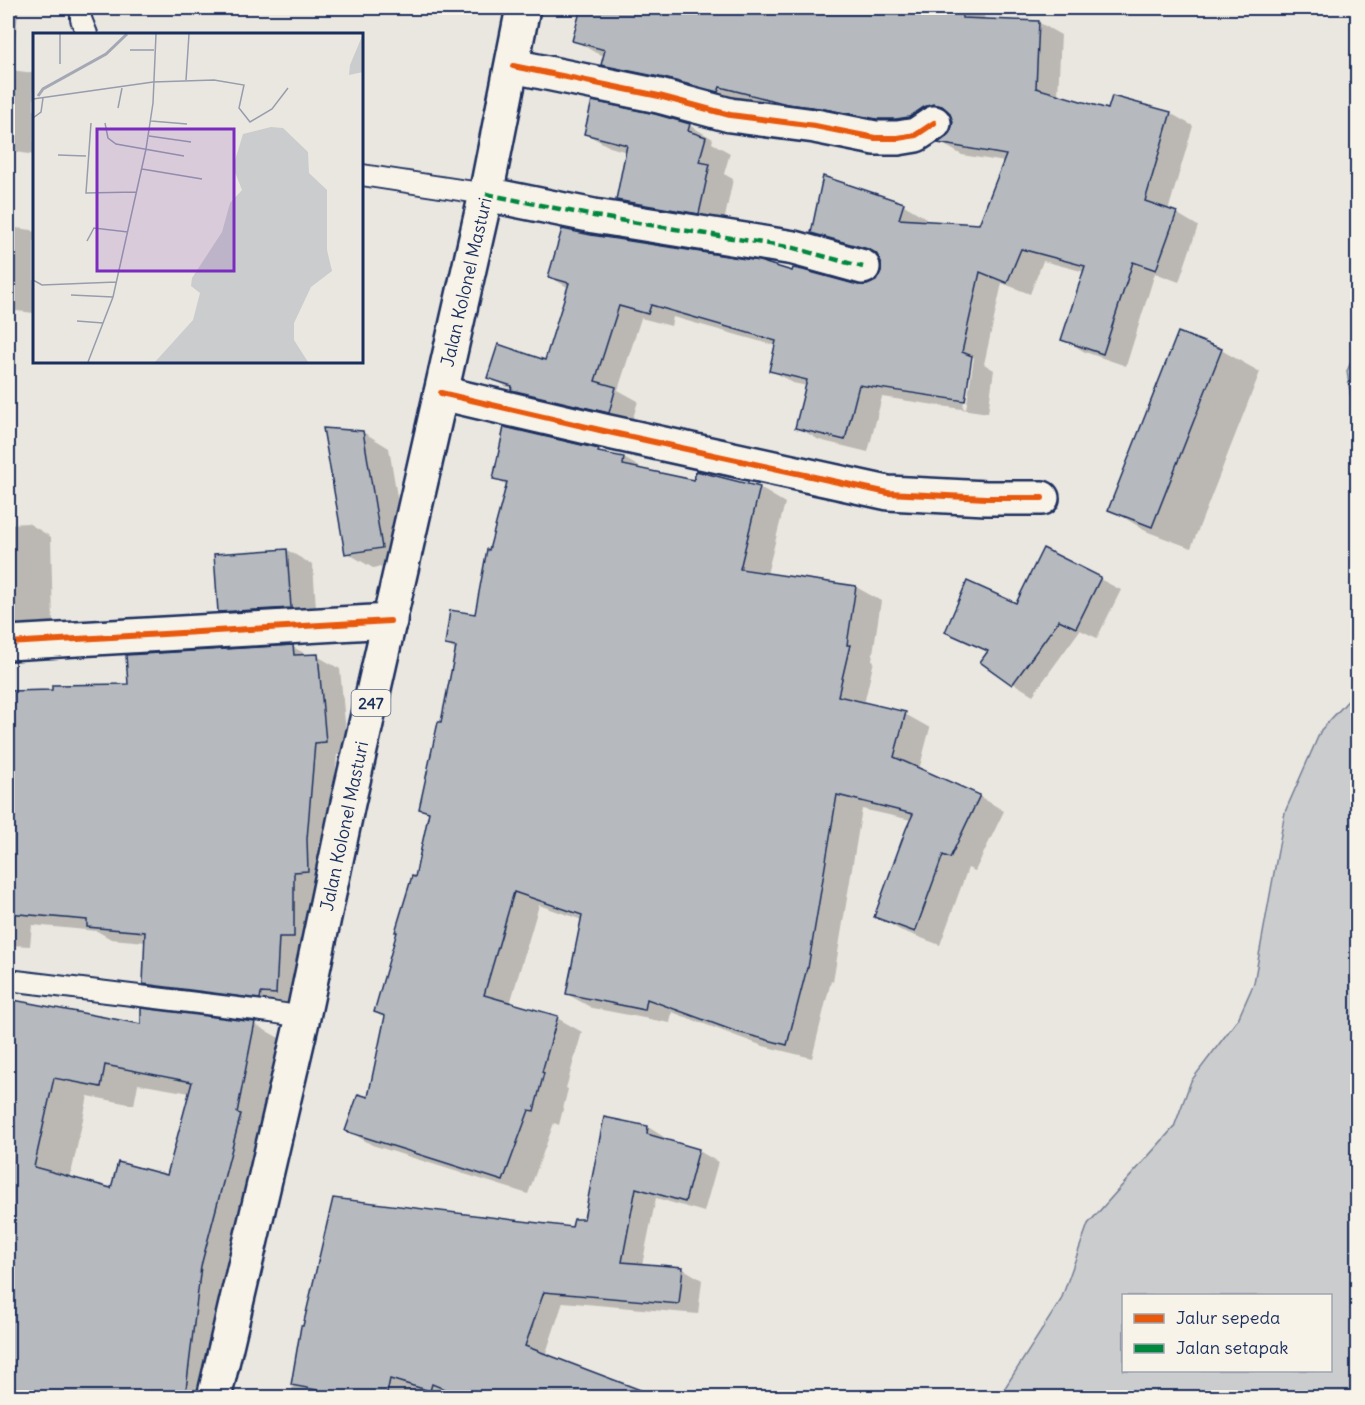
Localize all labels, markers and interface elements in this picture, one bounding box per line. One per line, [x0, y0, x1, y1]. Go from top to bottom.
inset map [33, 33, 363, 363]
street label: Jalan Kolonel Masturi [435, 195, 497, 369]
road number: 247 [352, 690, 391, 716]
street label: Jalan Kolonel Masturi [315, 739, 373, 913]
legend [1122, 1294, 1332, 1372]
text: Jalur sepeda [1176, 1306, 1280, 1329]
text: Jalan setapak [1176, 1336, 1288, 1359]

